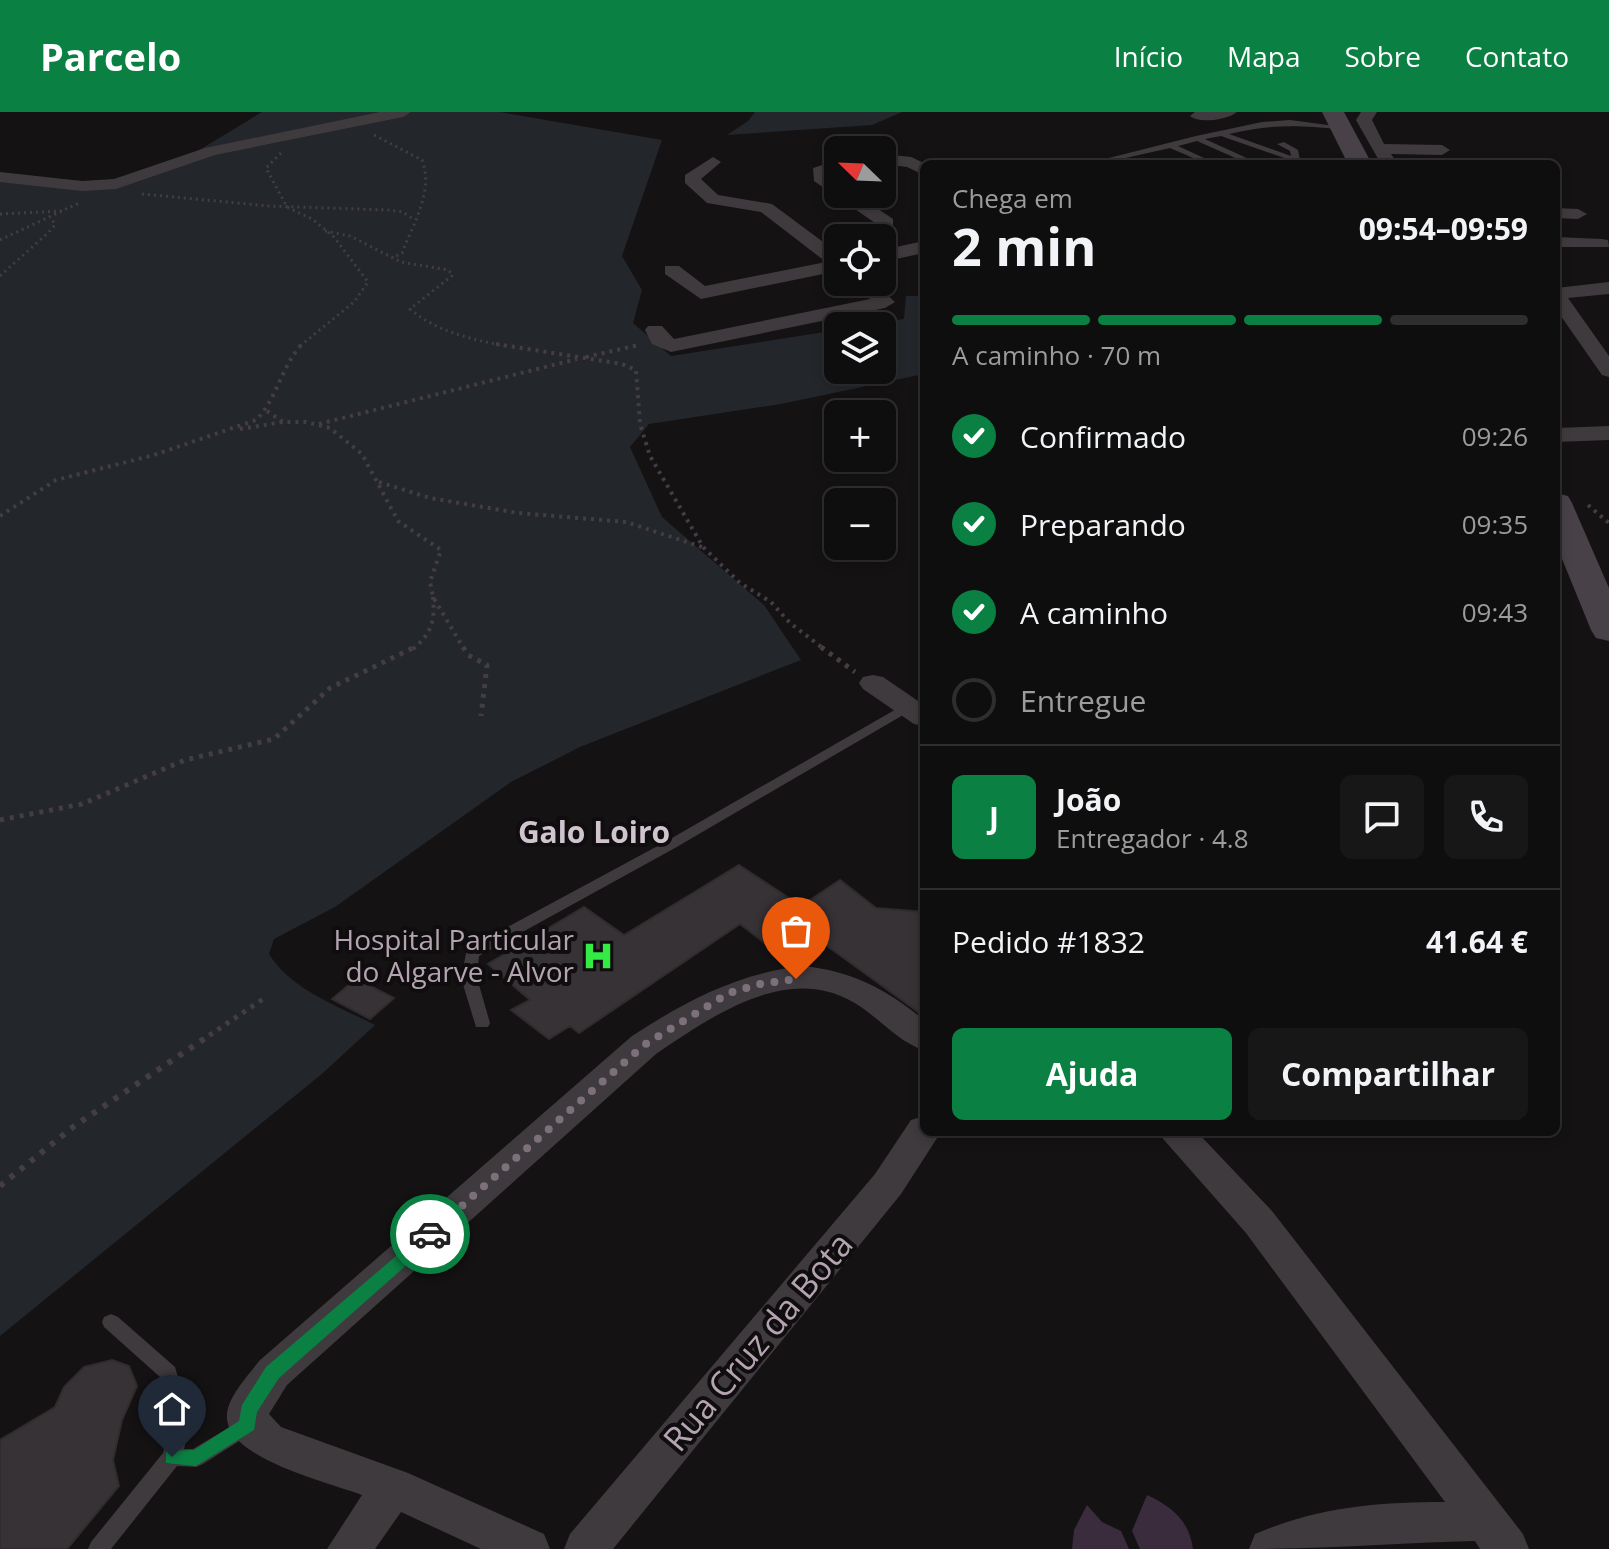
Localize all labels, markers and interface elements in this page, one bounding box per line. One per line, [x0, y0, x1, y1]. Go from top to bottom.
text: Parcelo [40, 30, 181, 82]
text: Início [1114, 37, 1183, 75]
text: Mapa [1227, 37, 1300, 75]
text: Sobre [1344, 37, 1421, 75]
text: Contato [1465, 37, 1569, 75]
north arrow [824, 136, 896, 208]
map controls [824, 136, 896, 560]
text: Chega em [952, 180, 1073, 216]
text: 09:54–09:59 [1359, 208, 1528, 249]
text: 2 min [952, 210, 1096, 281]
button: locate [824, 224, 896, 296]
button: layers [824, 312, 896, 384]
text: A caminho · 70 m [952, 337, 1161, 373]
button: + [824, 400, 896, 472]
icon: check [952, 414, 996, 458]
text: Confirmado [1020, 416, 1186, 457]
text: 09:26 [1462, 418, 1528, 454]
button: − [824, 488, 896, 560]
icon: check [952, 502, 996, 546]
text: Preparando [1020, 504, 1186, 545]
text: 09:35 [1462, 506, 1528, 542]
icon: check [952, 590, 996, 634]
text: A caminho [1020, 592, 1168, 633]
text: 09:43 [1462, 594, 1528, 630]
text: Entregue [1020, 680, 1146, 721]
button: chat [1340, 775, 1424, 859]
button: phone [1444, 775, 1528, 859]
text: João [1056, 779, 1121, 820]
text: J [989, 797, 999, 838]
district label: Galo Loiro [518, 811, 670, 852]
text: Entregador · 4.8 [1056, 820, 1249, 856]
pin [762, 897, 830, 979]
icon: bag [774, 909, 818, 953]
place label: Hospital Particular do Algarve - Alvor [334, 920, 575, 990]
text: Pedido #1832 [952, 921, 1145, 962]
text: 41.64 € [1426, 921, 1528, 962]
hospital icon: Hospital Particular do Algarve - Alvor [581, 939, 615, 973]
button: Ajuda [952, 1028, 1232, 1120]
button: Compartilhar [1248, 1028, 1528, 1120]
courier [390, 1194, 470, 1274]
icon: car [408, 1212, 452, 1256]
street label: Rua Cruz da Bota [652, 1222, 862, 1460]
pin [138, 1375, 206, 1457]
icon: home [150, 1387, 194, 1431]

